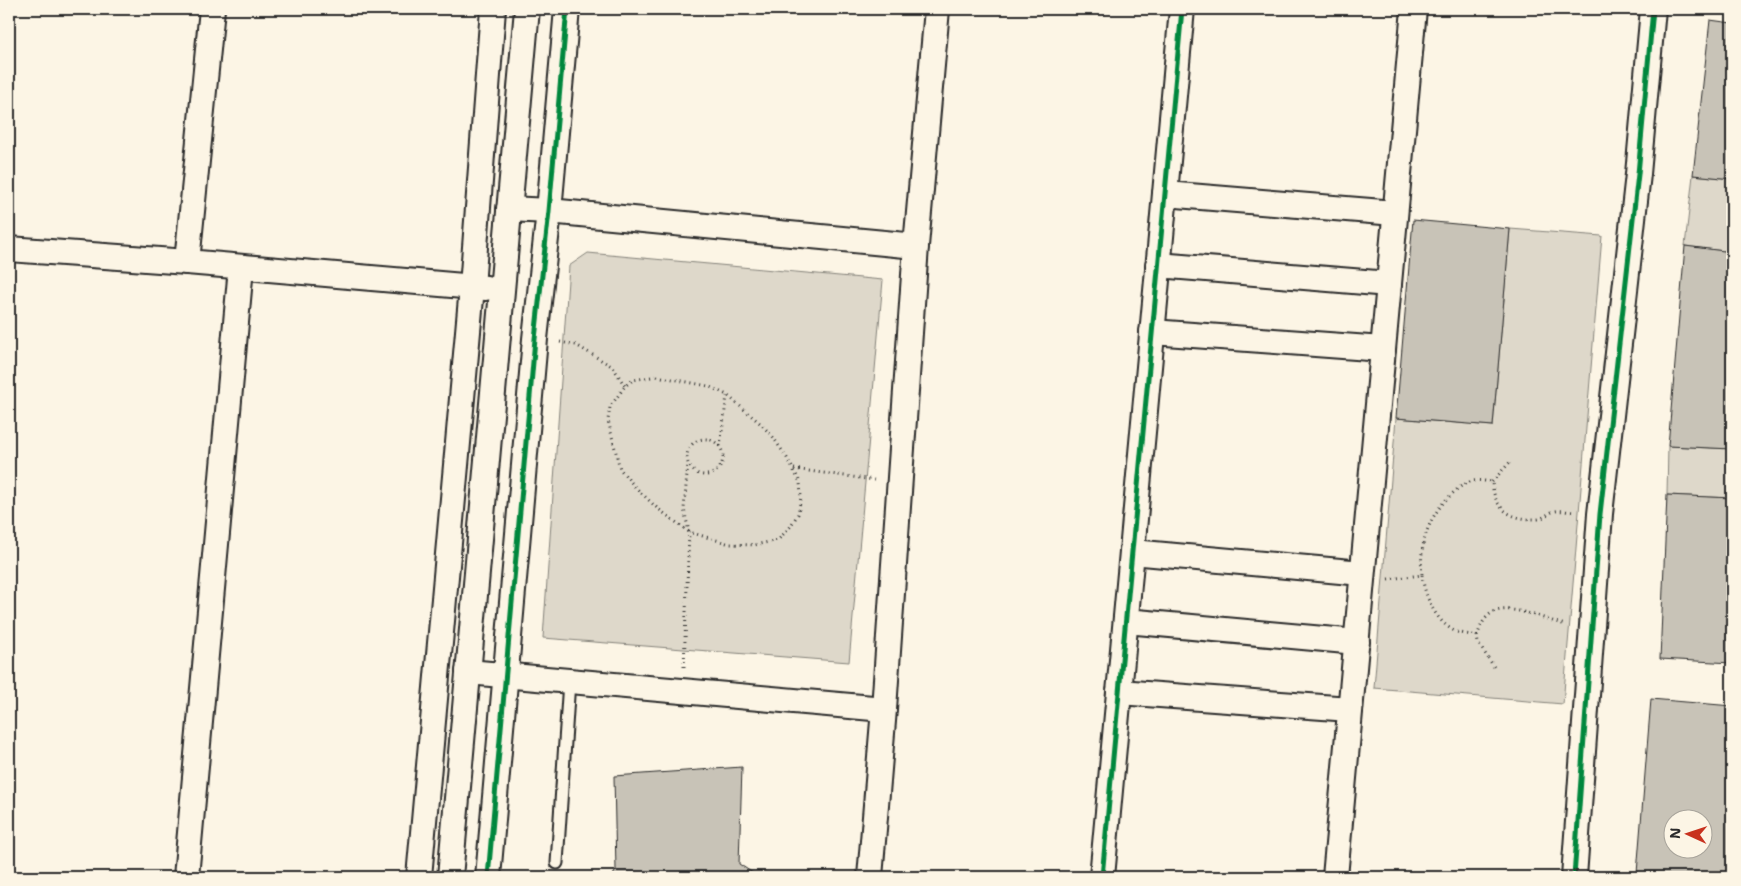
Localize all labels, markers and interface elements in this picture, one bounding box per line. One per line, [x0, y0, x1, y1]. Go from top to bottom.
north arrow [1664, 808, 1714, 858]
text: N [1666, 827, 1684, 839]

